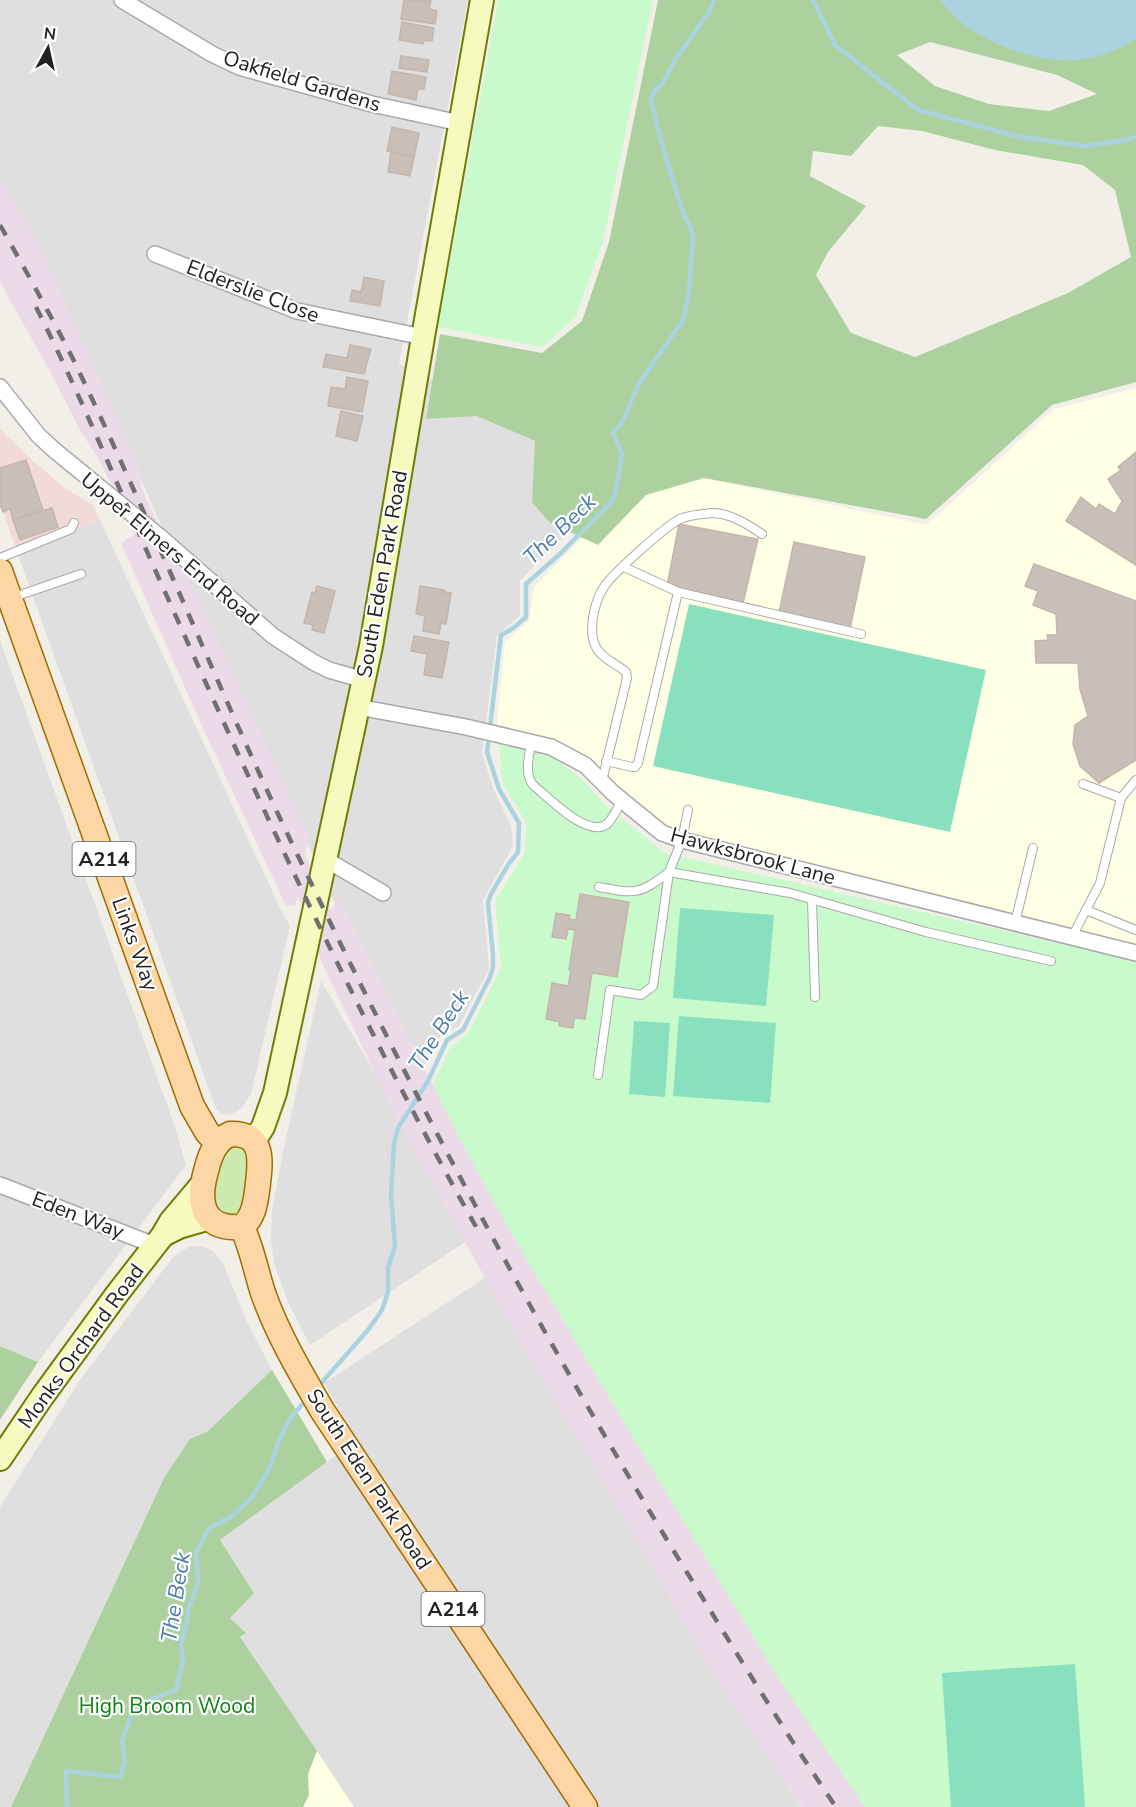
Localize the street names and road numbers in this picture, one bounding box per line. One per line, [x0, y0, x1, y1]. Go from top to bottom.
street label: Oakfield Gardens [220, 44, 384, 118]
street label: Elderslie Close [183, 253, 323, 329]
street label: Upper Elmers End Road [75, 466, 265, 632]
street label: South Eden Park Road [350, 468, 414, 680]
street label: Hawksbrook Lane [667, 821, 839, 891]
road number: A214 [72, 842, 136, 876]
street label: Links Way [105, 893, 165, 995]
street label: Eden Way [28, 1185, 128, 1245]
street label: Monks Orchard Road [12, 1258, 150, 1434]
street label: South Eden Park Road [300, 1383, 438, 1575]
road number: A214 [422, 1592, 484, 1626]

